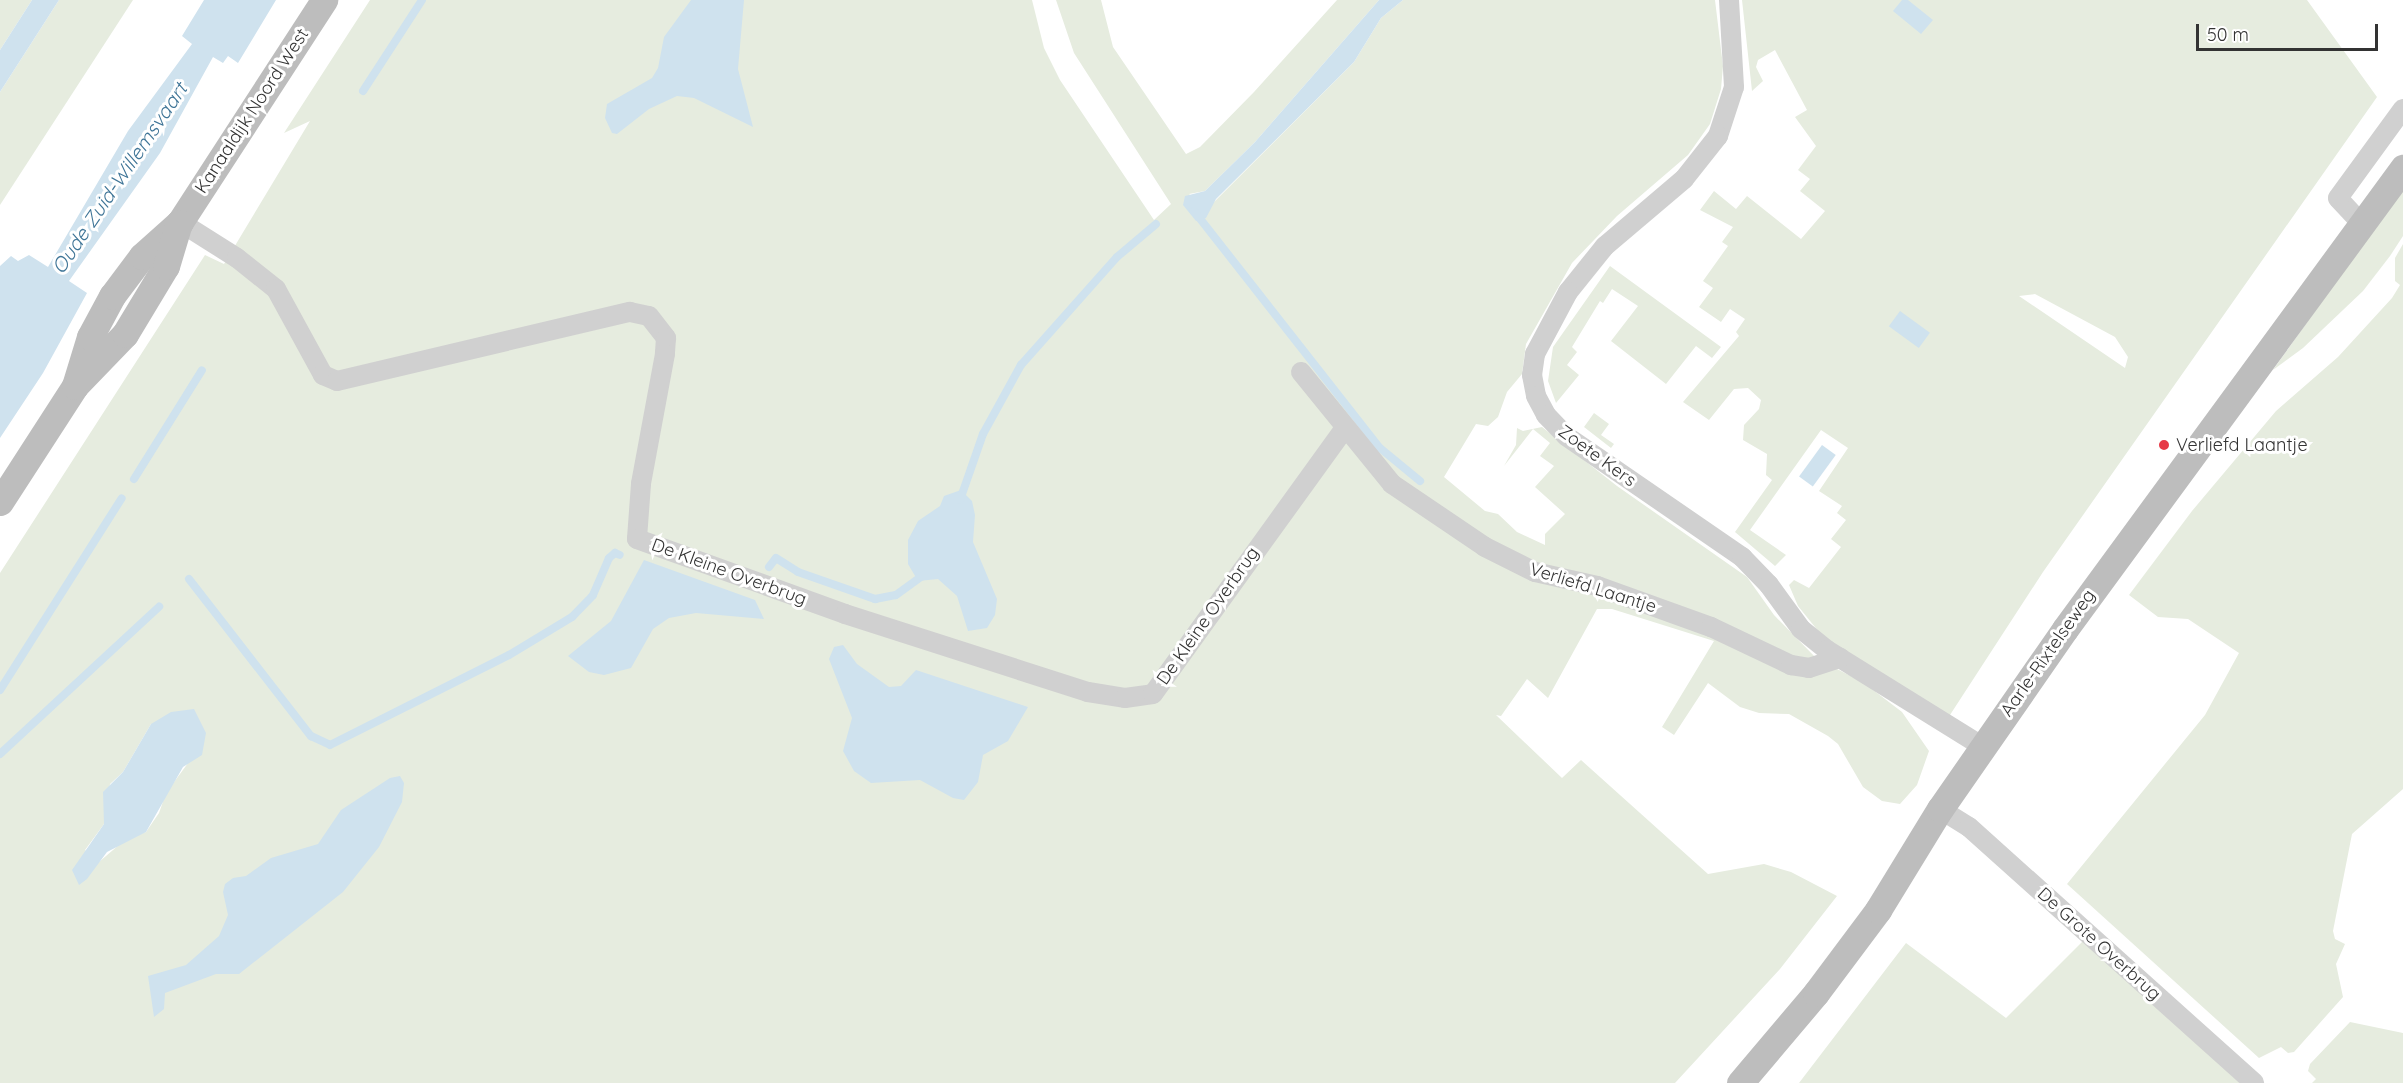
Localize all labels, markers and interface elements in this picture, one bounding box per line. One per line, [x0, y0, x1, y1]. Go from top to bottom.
scale bar [2199, 12, 2380, 50]
text: 50 m [2207, 23, 2249, 46]
street label: Kanaaldijk Noord West [190, 24, 314, 198]
water label: Oude Zuid-Willemsvaart [46, 78, 192, 278]
street label: Zoete Kers [1554, 421, 1640, 491]
place label: Verliefd Laantje [2176, 434, 2308, 456]
marker: Verliefd Laantje [2157, 438, 2171, 452]
street label: De Kleine Overbrug [649, 534, 809, 610]
street label: De Kleine Overbrug [1152, 543, 1264, 689]
street label: Verliefd Laantje [1527, 558, 1659, 618]
street label: Aarle-Rixtelseweg [1996, 585, 2100, 721]
street label: De Grote Overbrug [2033, 883, 2165, 1005]

